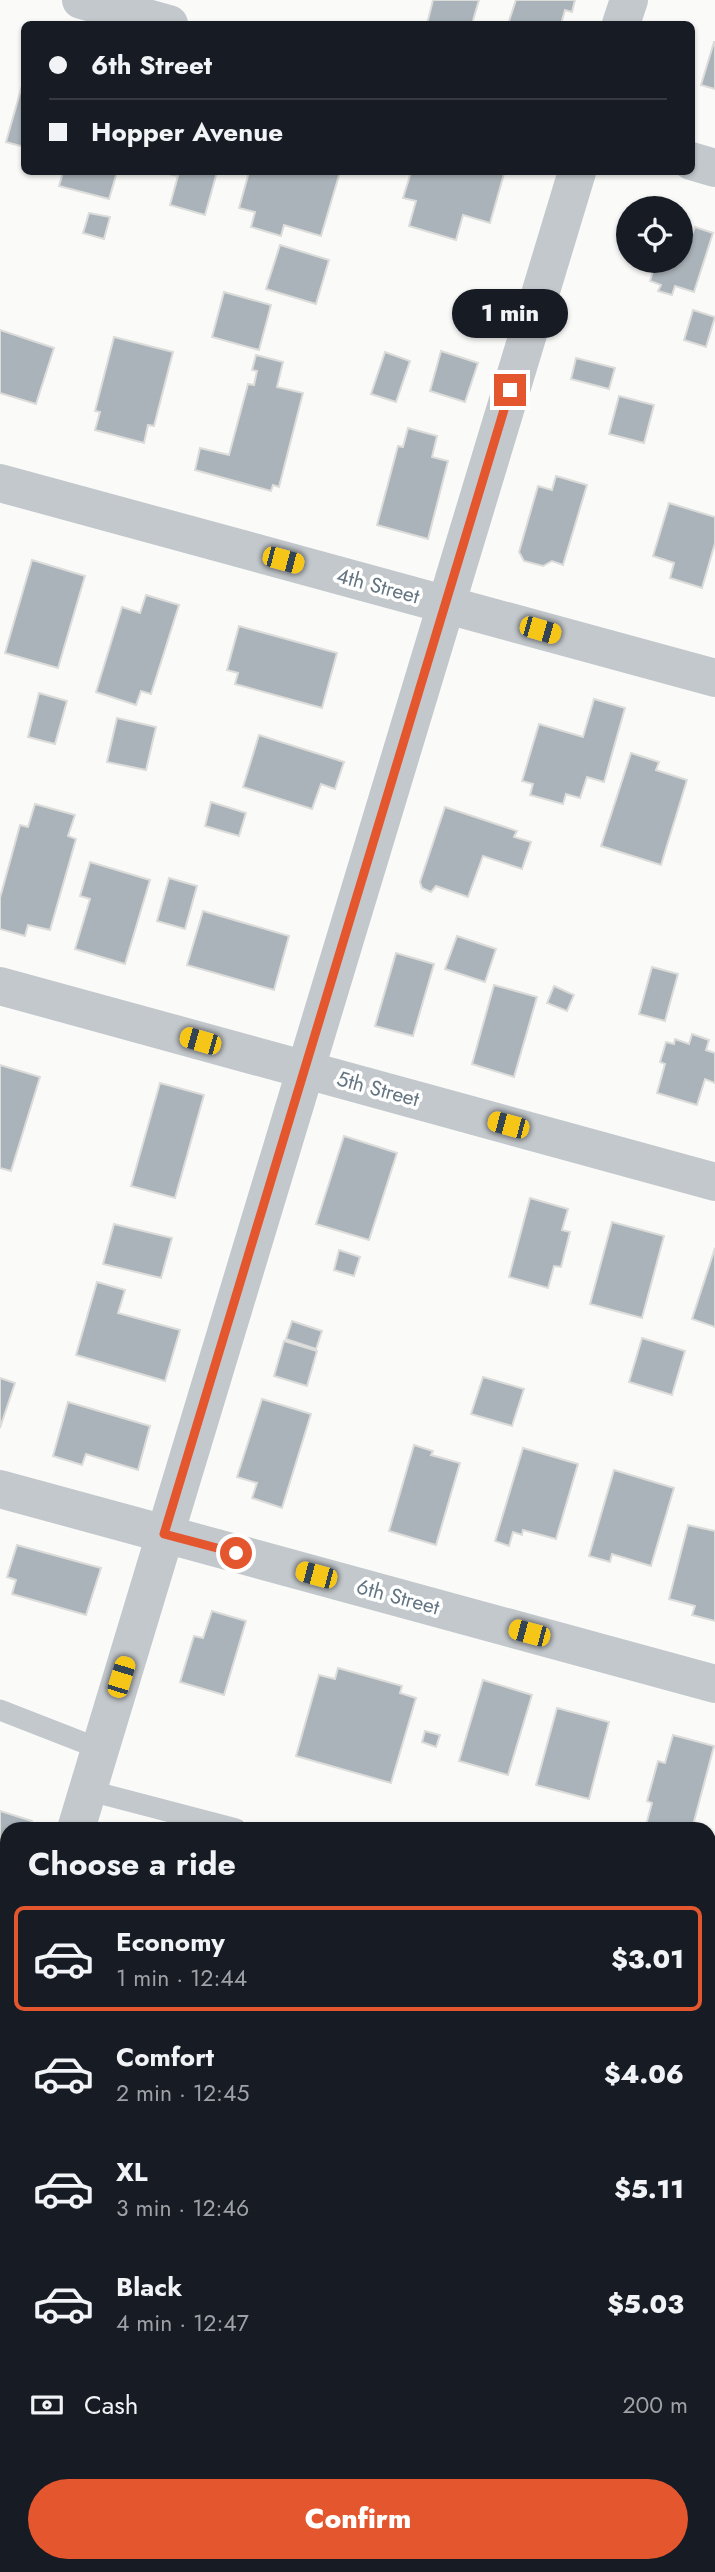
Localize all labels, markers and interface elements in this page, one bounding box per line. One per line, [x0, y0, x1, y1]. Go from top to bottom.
text: 6th Street [91, 46, 212, 84]
text: Hopper Avenue [91, 113, 283, 151]
map controls [616, 196, 693, 273]
button: locate [616, 196, 693, 273]
callout: 1 min [452, 288, 568, 338]
text: 1 min [481, 296, 539, 330]
route end [494, 374, 526, 406]
car [260, 544, 307, 576]
street label: 4th Street [333, 561, 423, 611]
car [517, 614, 564, 646]
car [177, 1025, 224, 1057]
street label: 5th Street [333, 1064, 423, 1114]
car [485, 1109, 532, 1141]
route start [220, 1537, 252, 1569]
car [293, 1559, 340, 1591]
street label: 6th Street [353, 1572, 443, 1622]
car [506, 1617, 553, 1649]
car [105, 1654, 138, 1700]
text: Choose a ride [28, 1841, 236, 1887]
text: Economy [116, 1923, 225, 1961]
icon: car [32, 1927, 95, 1990]
text: $3.01 [611, 1940, 684, 1978]
text: 1 min · 12:44 [116, 1961, 247, 1995]
text: Comfort [116, 2038, 214, 2076]
icon: car [32, 2042, 95, 2105]
text: $4.06 [604, 2055, 684, 2093]
text: 2 min · 12:45 [116, 2076, 249, 2110]
text: XL [116, 2153, 148, 2191]
icon: car [32, 2157, 95, 2220]
text: $5.11 [614, 2170, 684, 2208]
text: 3 min · 12:46 [116, 2191, 249, 2225]
text: Black [116, 2268, 182, 2306]
icon: car [32, 2272, 95, 2335]
text: $5.03 [607, 2285, 684, 2323]
text: 4 min · 12:47 [116, 2306, 249, 2340]
icon: cash [28, 2386, 66, 2424]
text: Cash [84, 2386, 138, 2424]
text: 200 m [622, 2388, 688, 2422]
button: Confirm [28, 2479, 688, 2559]

